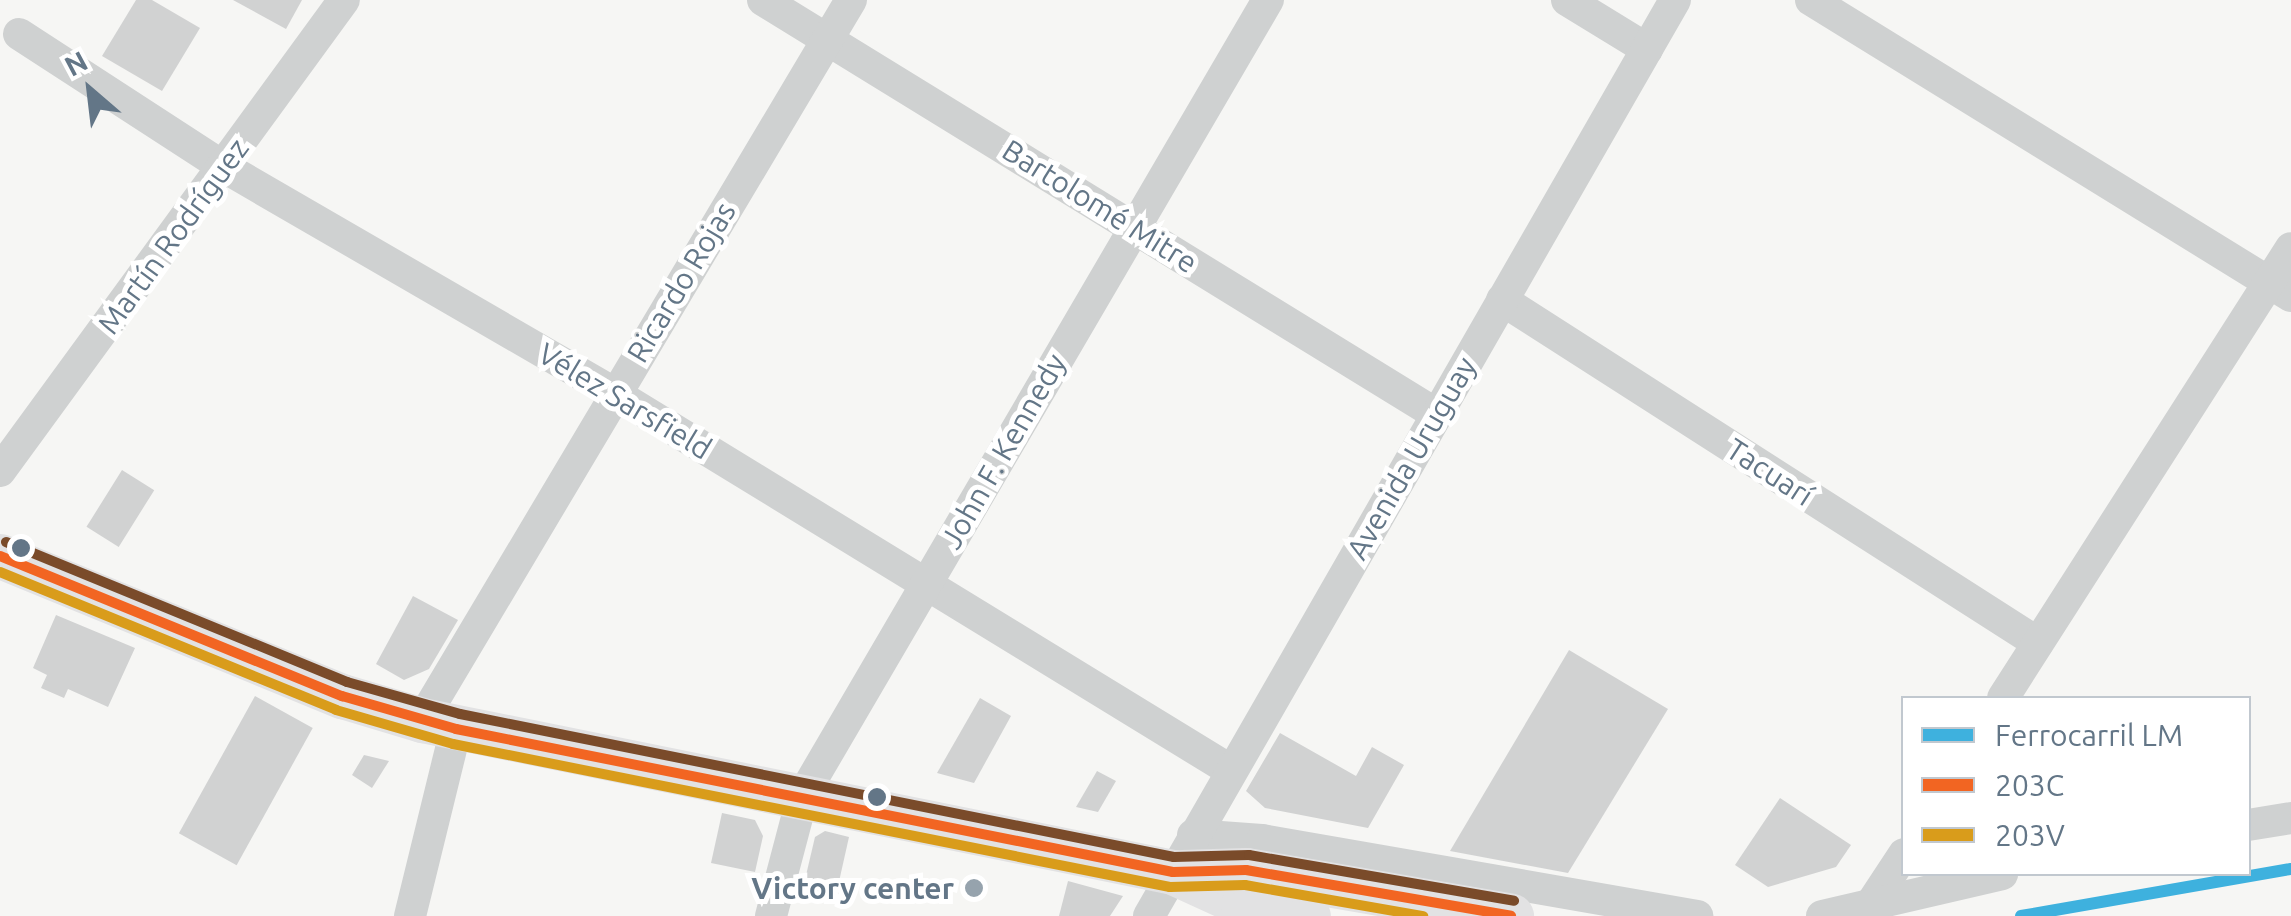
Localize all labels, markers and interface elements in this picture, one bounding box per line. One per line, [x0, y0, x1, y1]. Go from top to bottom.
north arrow [40, 40, 140, 140]
text: N [59, 44, 92, 82]
street label: Martín Rodríguez [90, 131, 256, 341]
street label: Bartolomé Mitre [996, 132, 1204, 280]
street label: Ricardo Rojas [619, 195, 743, 369]
street label: Vélez Sarsfield [532, 335, 718, 467]
street label: John F. Kennedy [933, 347, 1073, 555]
street label: Avenida Uruguay [1338, 350, 1484, 566]
street label: Tacuarí [1720, 431, 1820, 513]
unlabelled marker [11, 538, 31, 558]
legend [1901, 696, 2251, 876]
text: Ferrocarril LM [1995, 718, 2183, 752]
text: 203C [1995, 768, 2064, 802]
unlabelled marker [867, 787, 887, 807]
text: 203V [1995, 818, 2065, 852]
place label: Victory center [751, 870, 954, 906]
marker: Victory center [963, 877, 985, 899]

